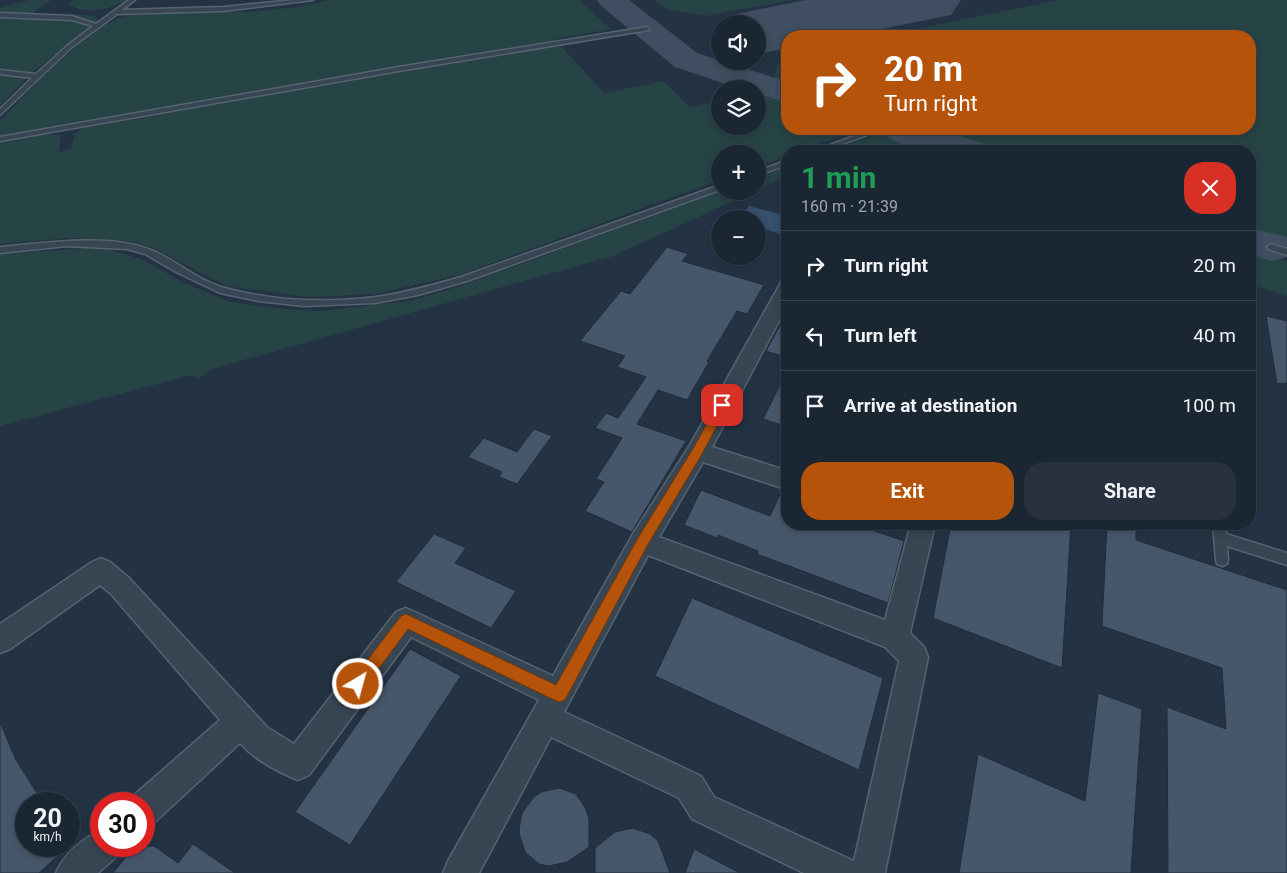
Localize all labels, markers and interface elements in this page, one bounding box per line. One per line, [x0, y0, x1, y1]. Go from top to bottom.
map controls [711, 15, 766, 265]
button: sound [711, 15, 766, 70]
text: 20 m [884, 49, 963, 90]
icon: right [801, 50, 866, 115]
button: layers [711, 80, 766, 135]
text: Turn right [884, 91, 978, 116]
button: + [711, 145, 766, 200]
text: 1 min [801, 160, 876, 195]
button: close [1184, 162, 1236, 214]
text: 160 m · 21:39 [801, 197, 898, 216]
button: − [711, 210, 766, 265]
icon: right [801, 252, 829, 280]
text: Turn right [844, 254, 928, 277]
text: 20 m [1193, 254, 1236, 277]
icon: left [801, 322, 829, 350]
text: Turn left [844, 324, 917, 347]
text: 40 m [1193, 324, 1236, 347]
pin [701, 384, 743, 426]
icon: arrive [708, 391, 736, 419]
icon: arrive [801, 392, 829, 420]
text: Arrive at destination [844, 394, 1017, 417]
text: 100 m [1183, 394, 1236, 417]
button: Exit [801, 462, 1014, 520]
button: Share [1024, 462, 1236, 520]
position arrow [331, 657, 383, 709]
speed limit sign: 30 [90, 792, 155, 857]
text: 20 [33, 804, 62, 833]
text: km/h [33, 830, 62, 844]

